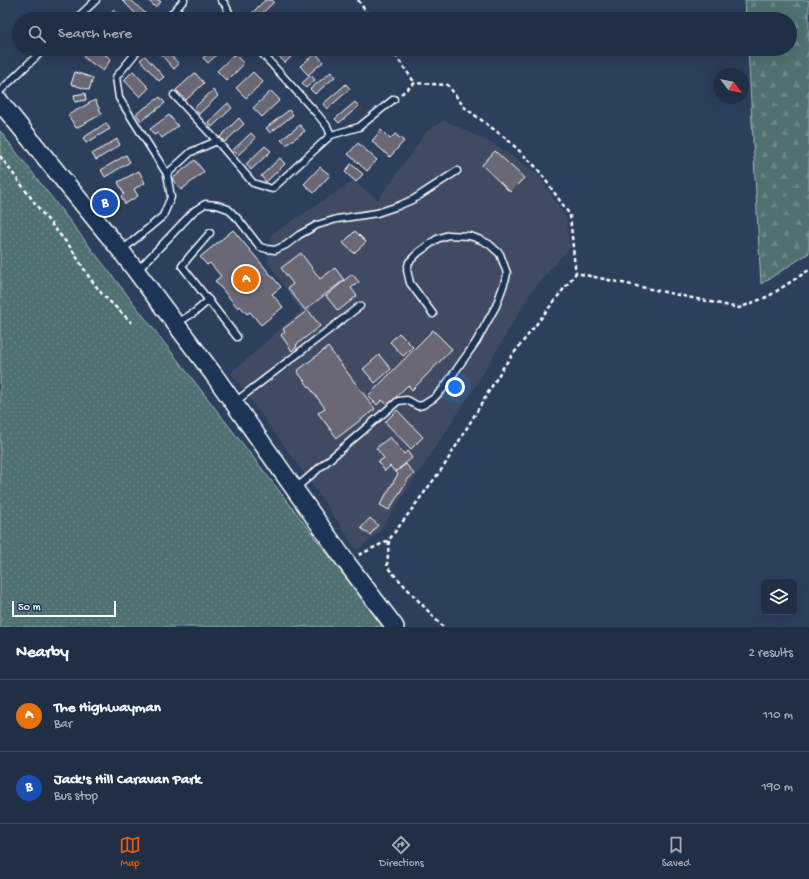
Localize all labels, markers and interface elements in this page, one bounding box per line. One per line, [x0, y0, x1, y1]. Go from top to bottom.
search box [12, 12, 797, 56]
icon: search [26, 23, 48, 45]
text: Search here [58, 25, 132, 43]
north arrow [713, 68, 749, 104]
pin: B [92, 188, 118, 218]
pin: A [233, 264, 259, 294]
your location [445, 377, 465, 397]
map controls [761, 579, 797, 615]
button: layers [761, 579, 797, 615]
scale bar [12, 599, 116, 618]
text: 50 m [18, 602, 40, 614]
text: Nearby [16, 643, 69, 663]
text: 2 results [748, 646, 793, 661]
text: The Highwayman [54, 699, 161, 717]
text: A [25, 708, 33, 723]
text: 110 m [763, 708, 793, 723]
text: Bar [54, 717, 72, 732]
text: Jack's Hill Caravan Park [54, 771, 201, 789]
text: B [26, 780, 32, 795]
text: 190 m [762, 780, 793, 795]
text: Bus stop [54, 789, 98, 804]
tab: Map [119, 834, 141, 870]
tab: Directions [379, 834, 424, 870]
tab: Saved [662, 834, 690, 870]

